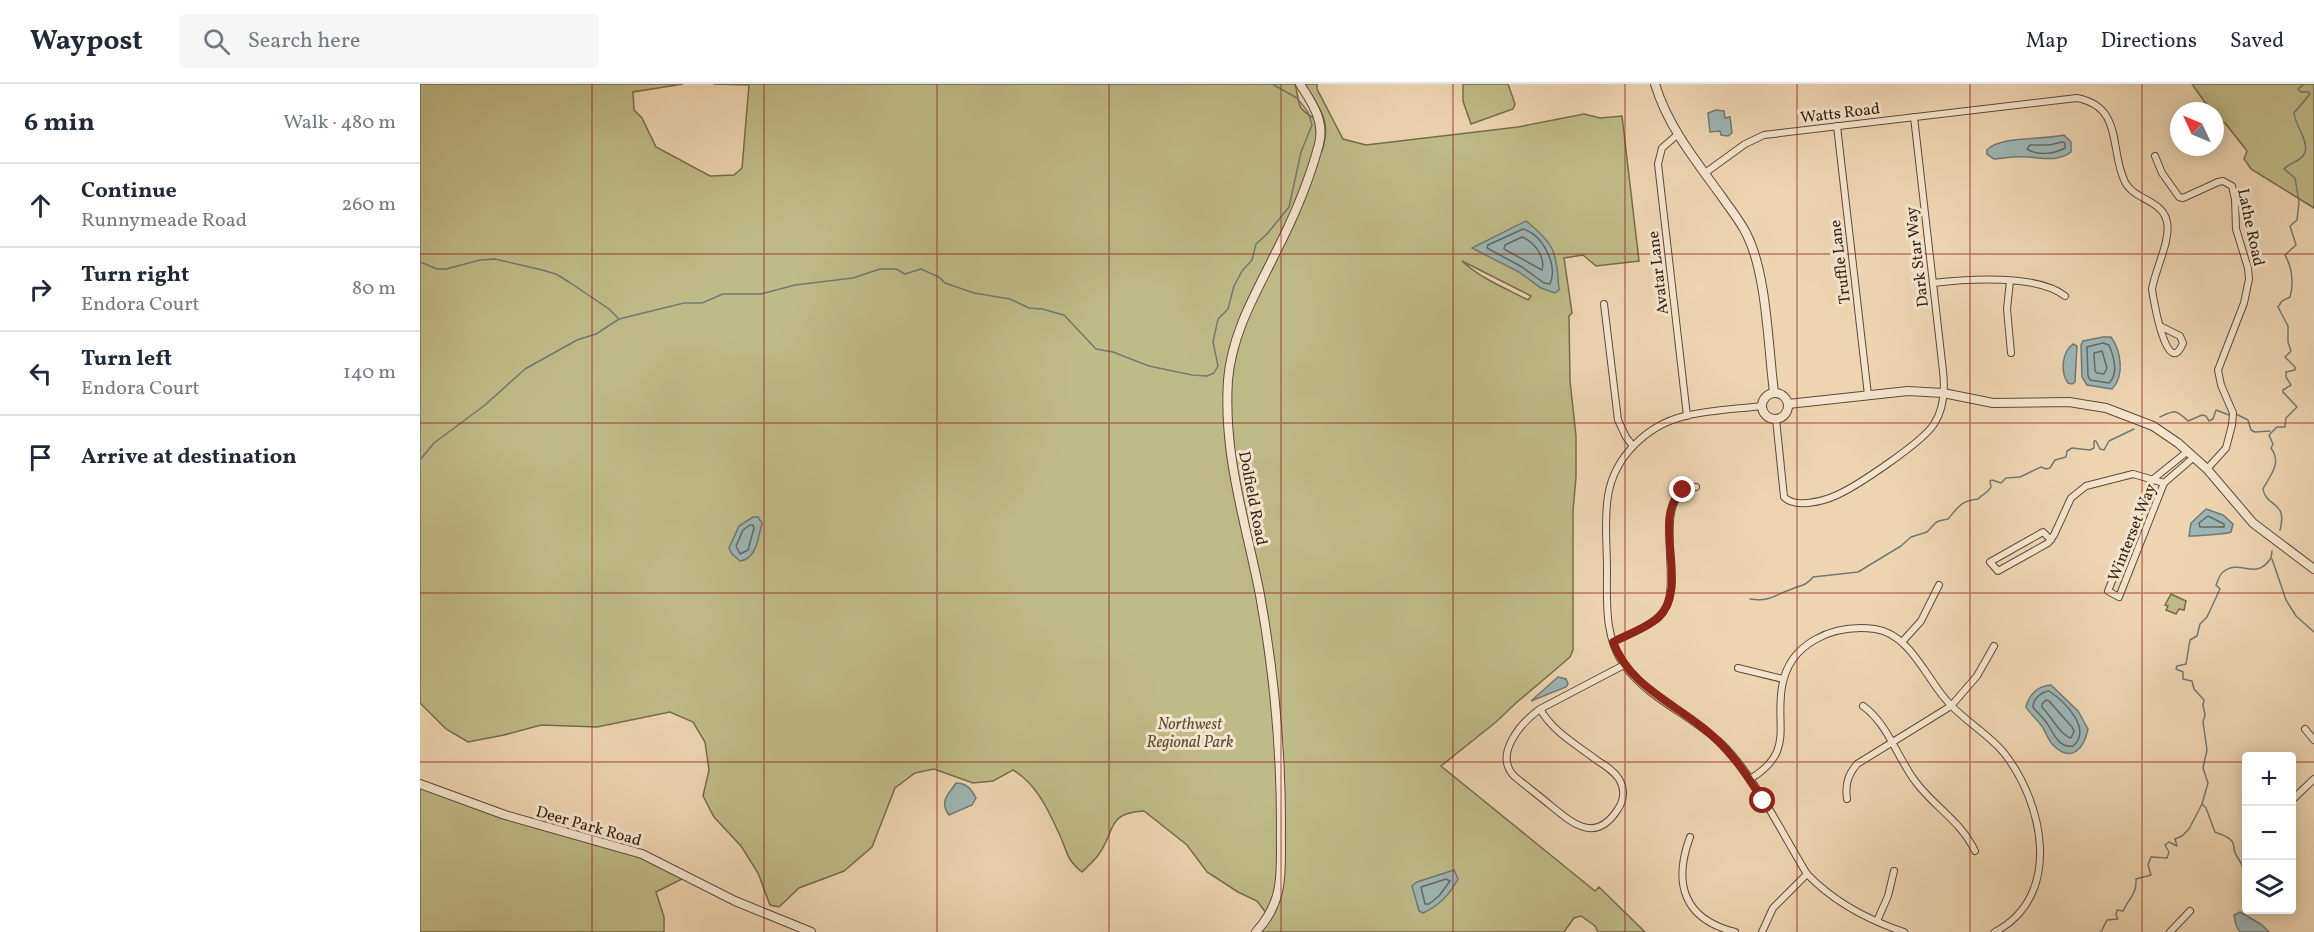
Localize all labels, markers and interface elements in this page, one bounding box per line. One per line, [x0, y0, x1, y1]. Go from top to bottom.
search box [179, 14, 599, 68]
text: Waypost [30, 22, 143, 61]
icon: search [200, 25, 233, 58]
text: Search here [248, 26, 360, 57]
text: Map [2026, 27, 2068, 56]
text: Directions [2101, 27, 2197, 56]
text: Saved [2230, 27, 2284, 56]
street label: Watts Road [1799, 98, 1881, 130]
north arrow [2170, 102, 2224, 156]
text: 6 min [24, 105, 95, 141]
text: Walk · 480 m [283, 109, 396, 137]
text: Continue [81, 176, 177, 207]
street label: Lathe Road [2231, 187, 2269, 268]
icon: ahead [24, 189, 57, 222]
text: 260 m [341, 191, 396, 219]
street label: Dark Star Way [1901, 205, 1935, 308]
text: Runnymeade Road [81, 207, 247, 235]
street label: Truffle Lane [1825, 219, 1857, 305]
street label: Avatar Lane [1643, 230, 1675, 316]
text: Turn right [81, 260, 189, 291]
icon: right [24, 273, 57, 306]
text: 80 m [352, 275, 396, 303]
text: Endora Court [81, 291, 200, 319]
text: Turn left [81, 344, 172, 375]
icon: left [24, 357, 57, 390]
text: 140 m [343, 359, 396, 387]
text: Endora Court [81, 375, 200, 403]
icon: arrive [24, 441, 57, 474]
text: Arrive at destination [81, 442, 297, 473]
street label: Dolfield Road [1232, 449, 1272, 547]
route end [1669, 476, 1695, 502]
street label: Winterset Way [2103, 480, 2163, 585]
park label: Northwest Regional Park [1147, 714, 1234, 754]
map controls [2242, 752, 2296, 914]
button: + [2242, 752, 2296, 806]
route start [1749, 787, 1775, 813]
street label: Deer Park Road [533, 801, 644, 852]
button: − [2242, 806, 2296, 860]
button: layers [2242, 860, 2296, 914]

